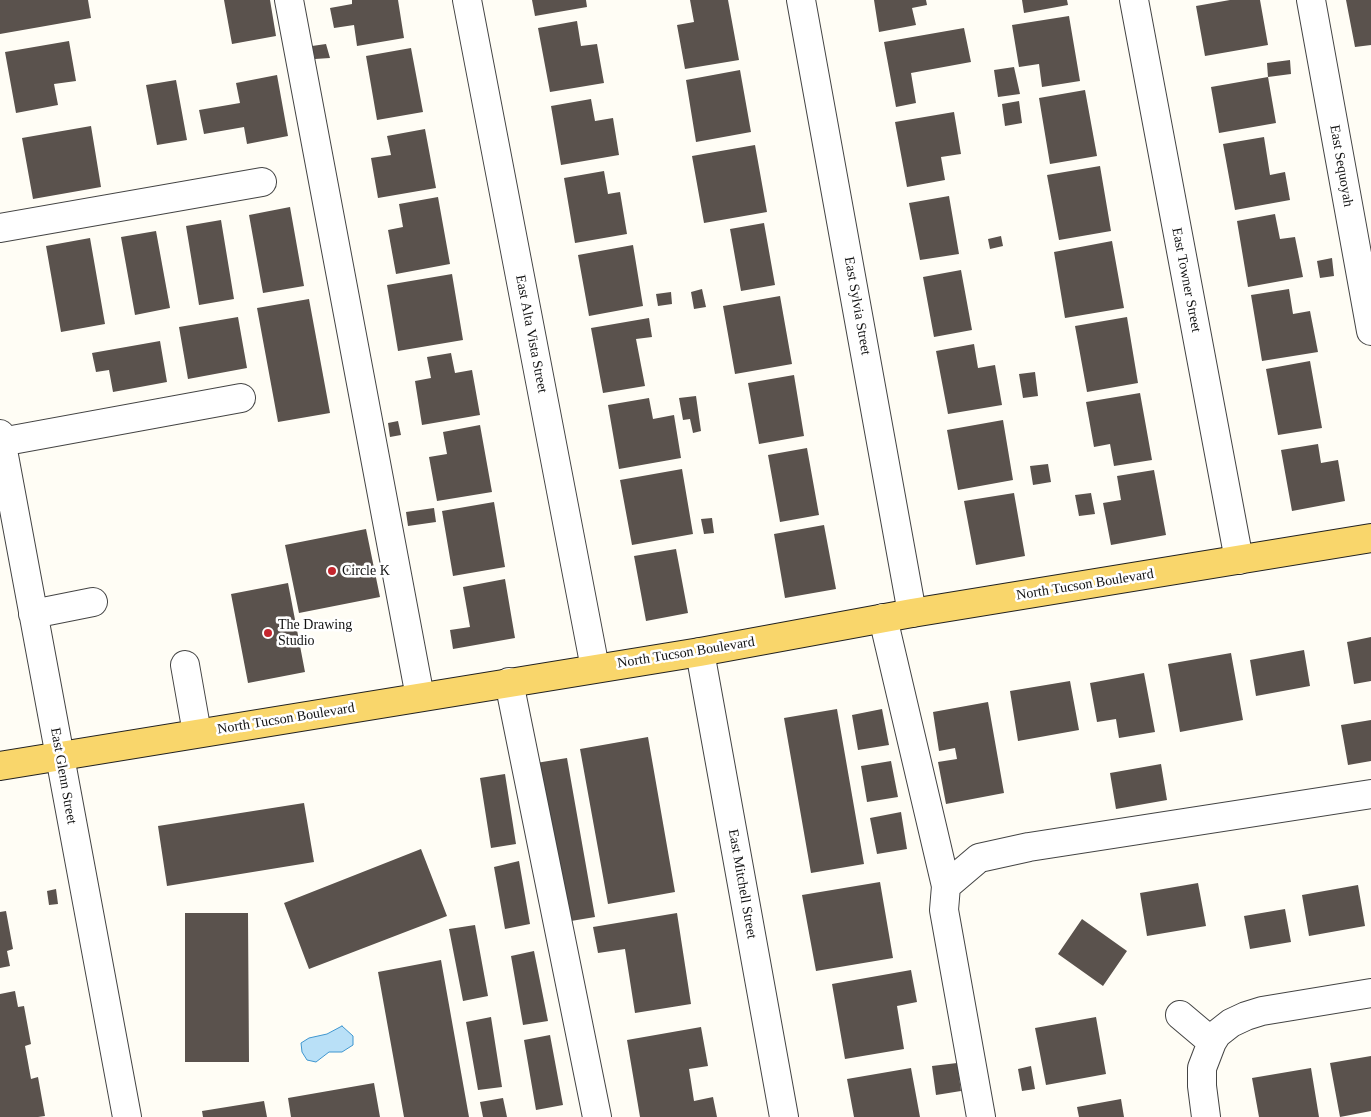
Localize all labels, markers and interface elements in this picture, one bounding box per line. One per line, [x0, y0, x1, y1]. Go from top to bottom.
street label: East Sequoyah [1326, 124, 1356, 208]
street label: East Towner Street [1168, 226, 1204, 334]
street label: East Sylvia Street [840, 256, 874, 356]
street label: East Alta Vista Street [511, 273, 551, 395]
place label: Circle K [342, 563, 390, 579]
marker: Circle K [326, 565, 338, 577]
street label: North Tucson Boulevard [1015, 566, 1155, 604]
place label: The Drawing Studio [278, 617, 352, 650]
marker: The Drawing Studio [262, 627, 274, 639]
street label: North Tucson Boulevard [616, 634, 756, 672]
street label: North Tucson Boulevard [216, 700, 356, 738]
street label: East Glenn Street [46, 726, 80, 826]
street label: East Mitchell Street [724, 828, 760, 940]

